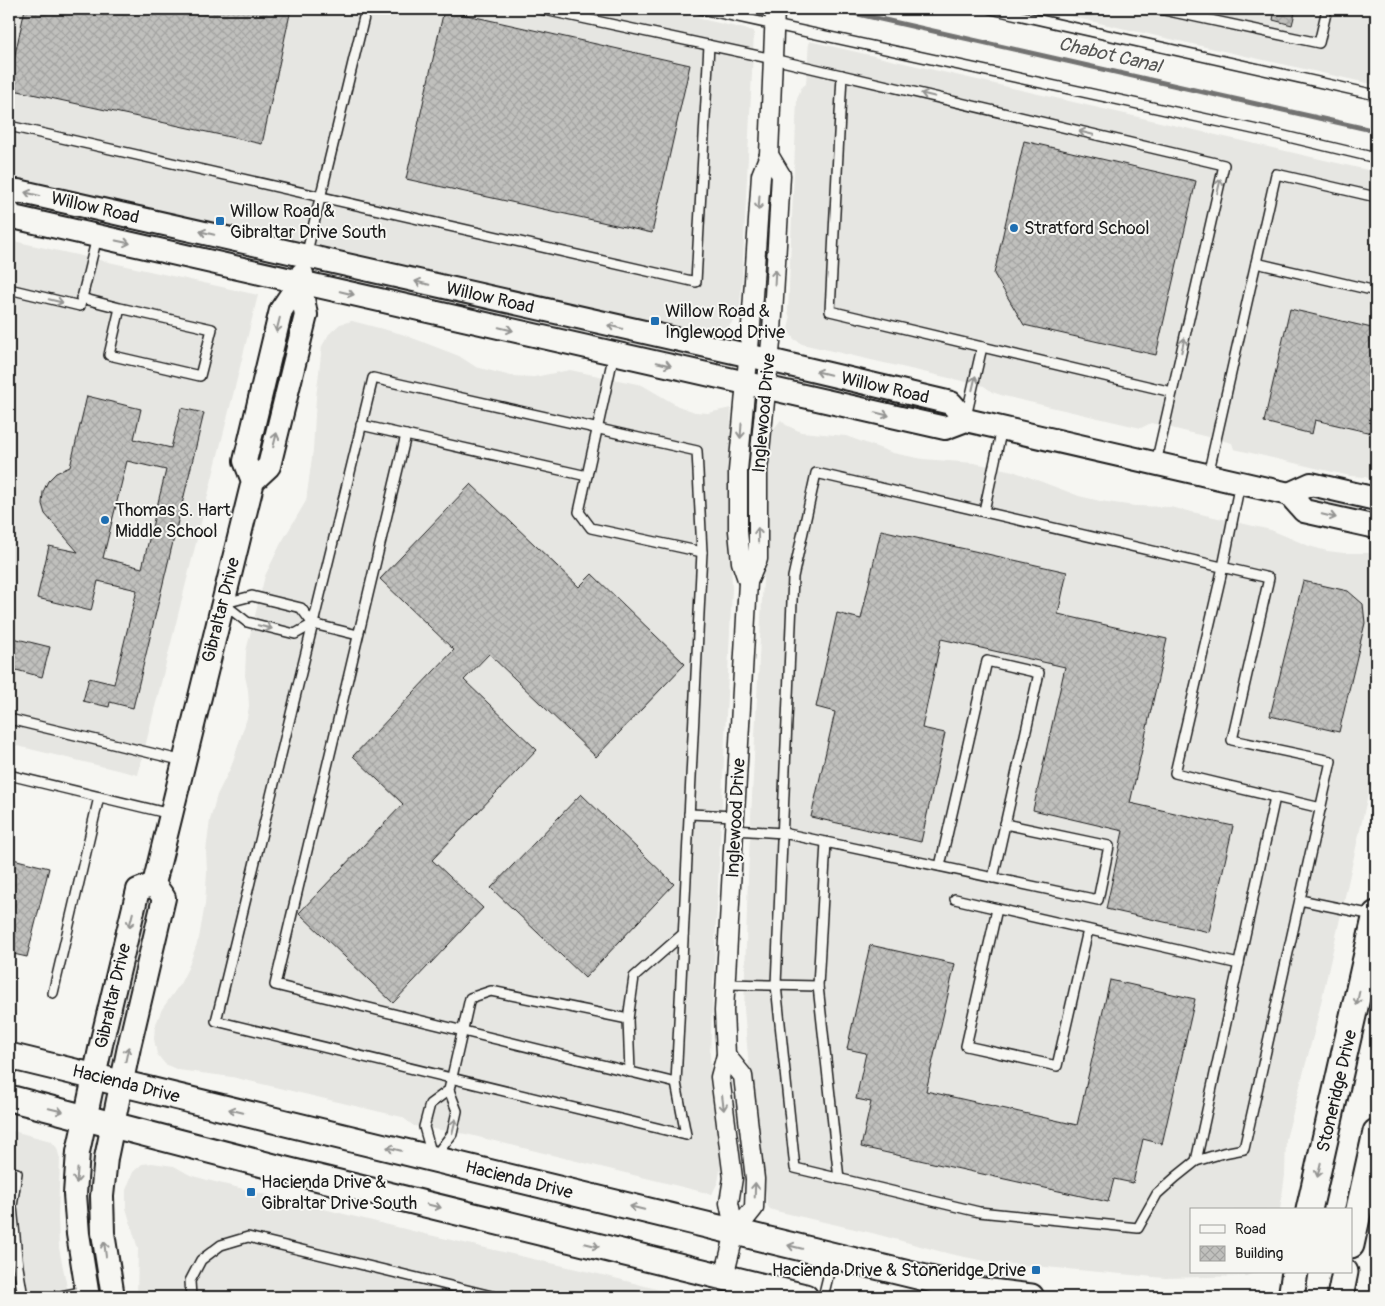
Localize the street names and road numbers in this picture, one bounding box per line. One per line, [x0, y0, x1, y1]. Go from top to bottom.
street label: Willow Road [49, 187, 141, 229]
street label: Willow Road [444, 277, 536, 319]
street label: Inglewood Drive [747, 352, 781, 474]
street label: Willow Road [839, 367, 931, 409]
street label: Gibraltar Drive [197, 555, 245, 665]
street label: Inglewood Drive [721, 757, 751, 879]
street label: Gibraltar Drive [90, 941, 136, 1051]
street label: Stoneridge Drive [1312, 1027, 1362, 1154]
street label: Hacienda Drive [70, 1059, 182, 1109]
street label: Hacienda Drive [463, 1155, 575, 1205]

